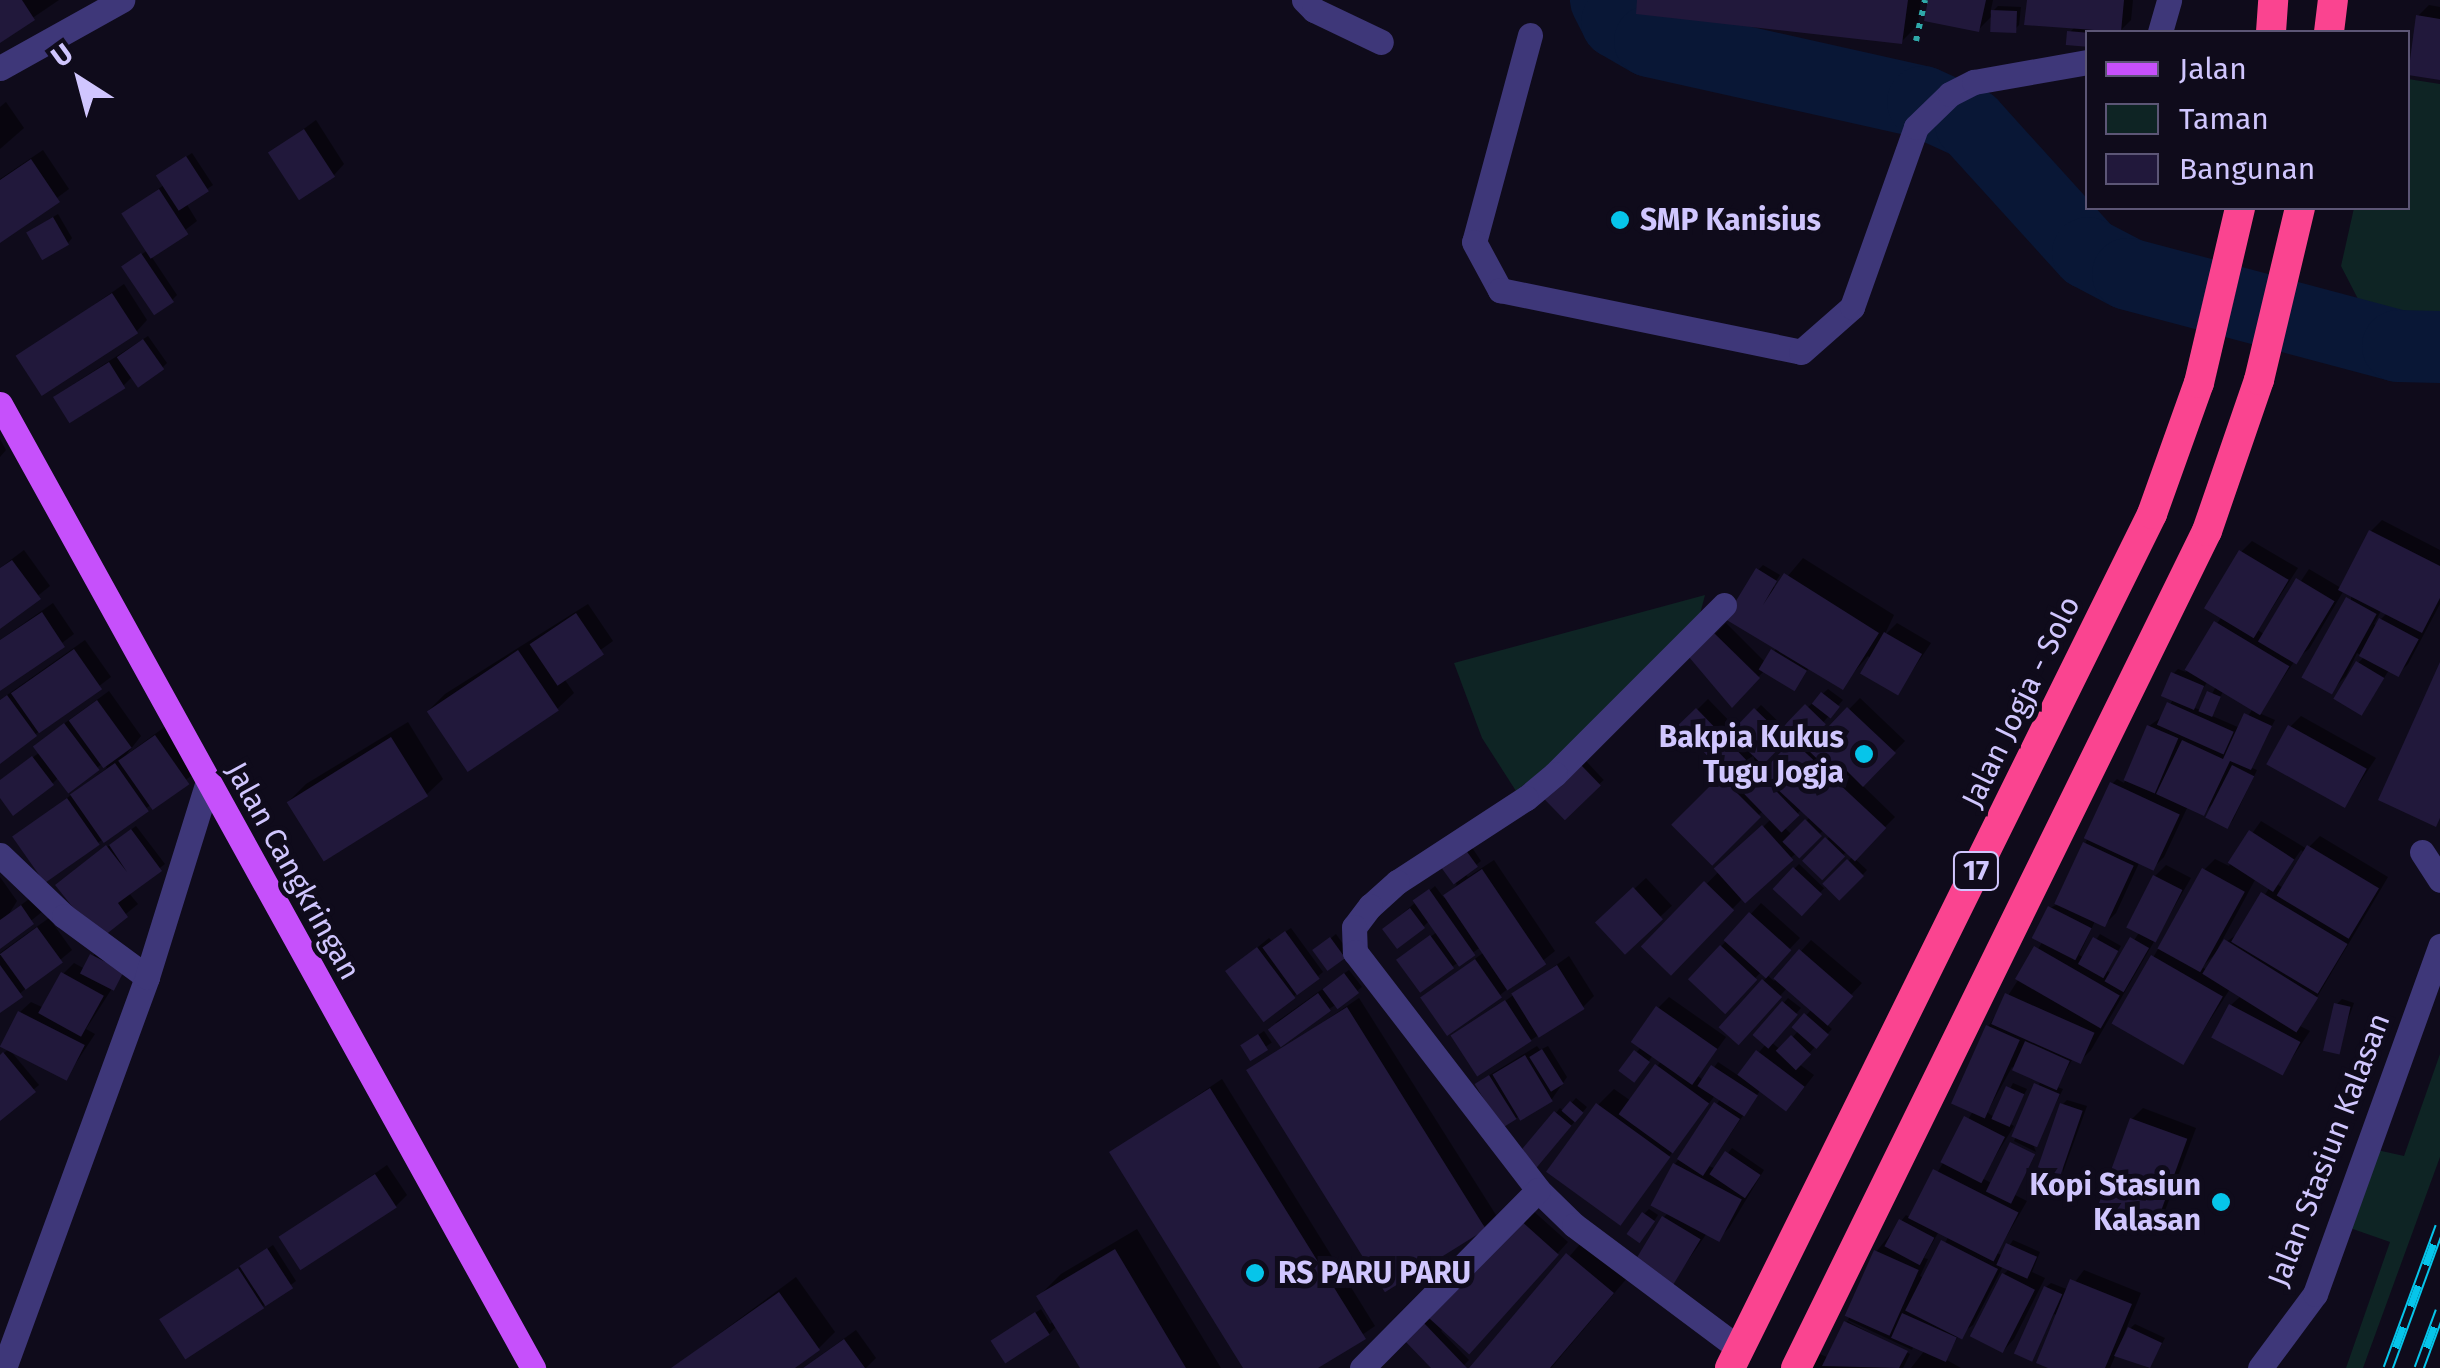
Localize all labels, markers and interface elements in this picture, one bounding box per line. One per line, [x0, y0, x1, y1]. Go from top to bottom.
north arrow [30, 30, 130, 130]
legend [2085, 30, 2410, 210]
text: U [45, 37, 79, 74]
text: Jalan [2179, 51, 2247, 87]
text: Taman [2179, 101, 2269, 137]
text: Bangunan [2179, 151, 2315, 187]
place label: SMP Kanisius [1640, 202, 1821, 238]
marker: SMP Kanisius [1609, 209, 1631, 231]
street label: Jalan Jogja - Solo [1954, 590, 2088, 814]
place label: Bakpia Kukus Tugu Jogja [1659, 719, 1844, 790]
marker: Bakpia Kukus Tugu Jogja [1853, 743, 1875, 765]
street label: Jalan Cangkringan [218, 756, 368, 986]
road number: 17 [1951, 848, 2001, 894]
street label: Jalan Stasiun Kalasan [2260, 1008, 2398, 1292]
place label: Kopi Stasiun Kalasan [2030, 1167, 2201, 1238]
marker: Kopi Stasiun Kalasan [2210, 1191, 2232, 1213]
place label: RS PARU PARU [1278, 1255, 1471, 1291]
marker: RS PARU PARU [1242, 1260, 1268, 1286]

